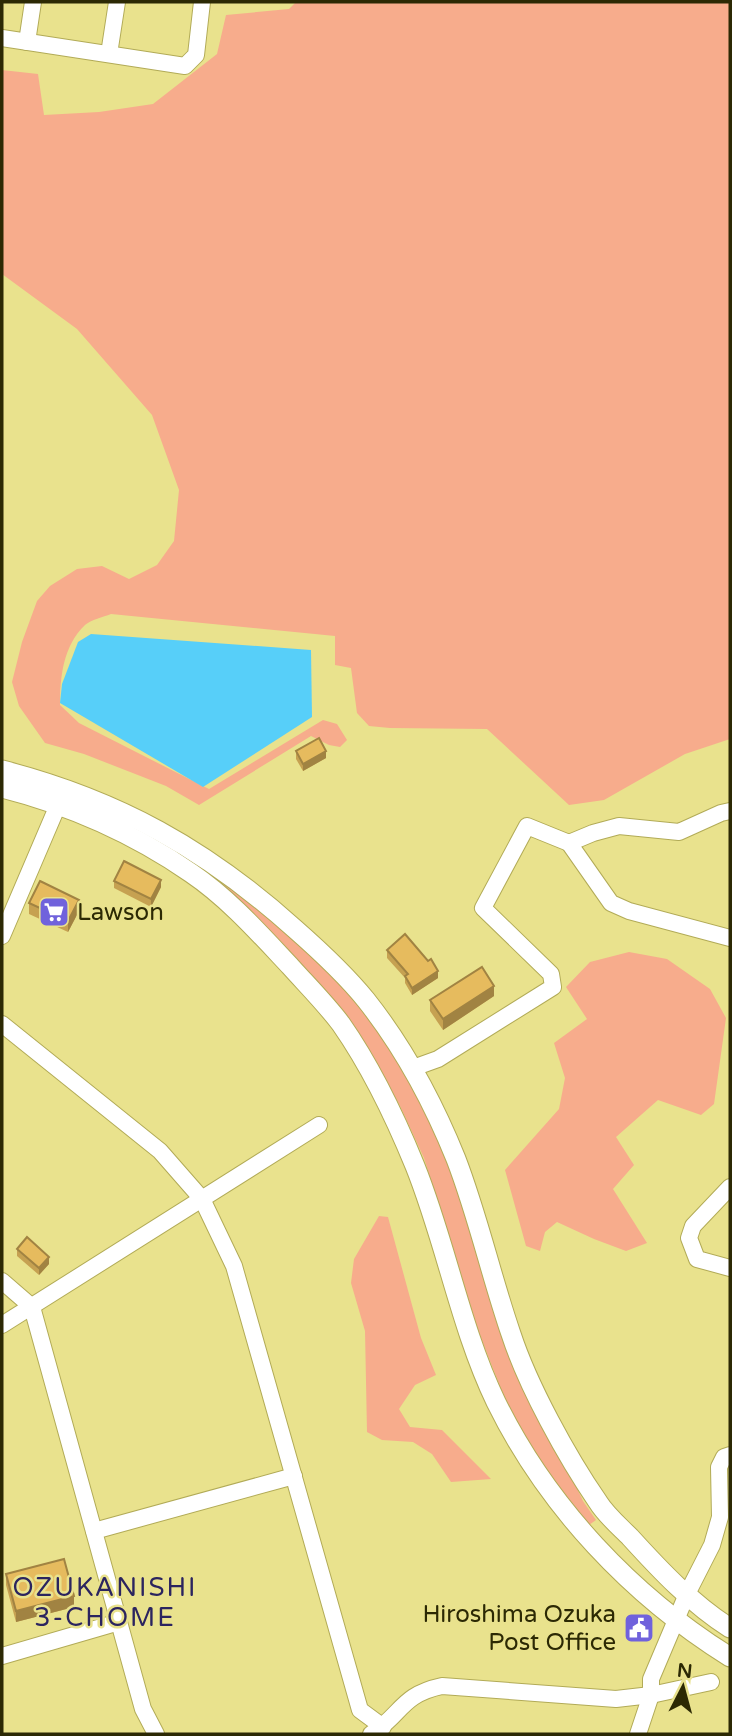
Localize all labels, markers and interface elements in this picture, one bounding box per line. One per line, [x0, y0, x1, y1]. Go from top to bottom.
supermarket icon: Lawson [37, 895, 71, 929]
place label: Lawson [77, 898, 164, 927]
district label: OZUKANISHI 3-CHOME [12, 1572, 198, 1633]
place label: Hiroshima Ozuka Post Office [422, 1600, 616, 1657]
public building icon: Hiroshima Ozuka Post Office [622, 1611, 656, 1645]
north arrow [648, 1652, 718, 1722]
text: N [676, 1659, 693, 1683]

